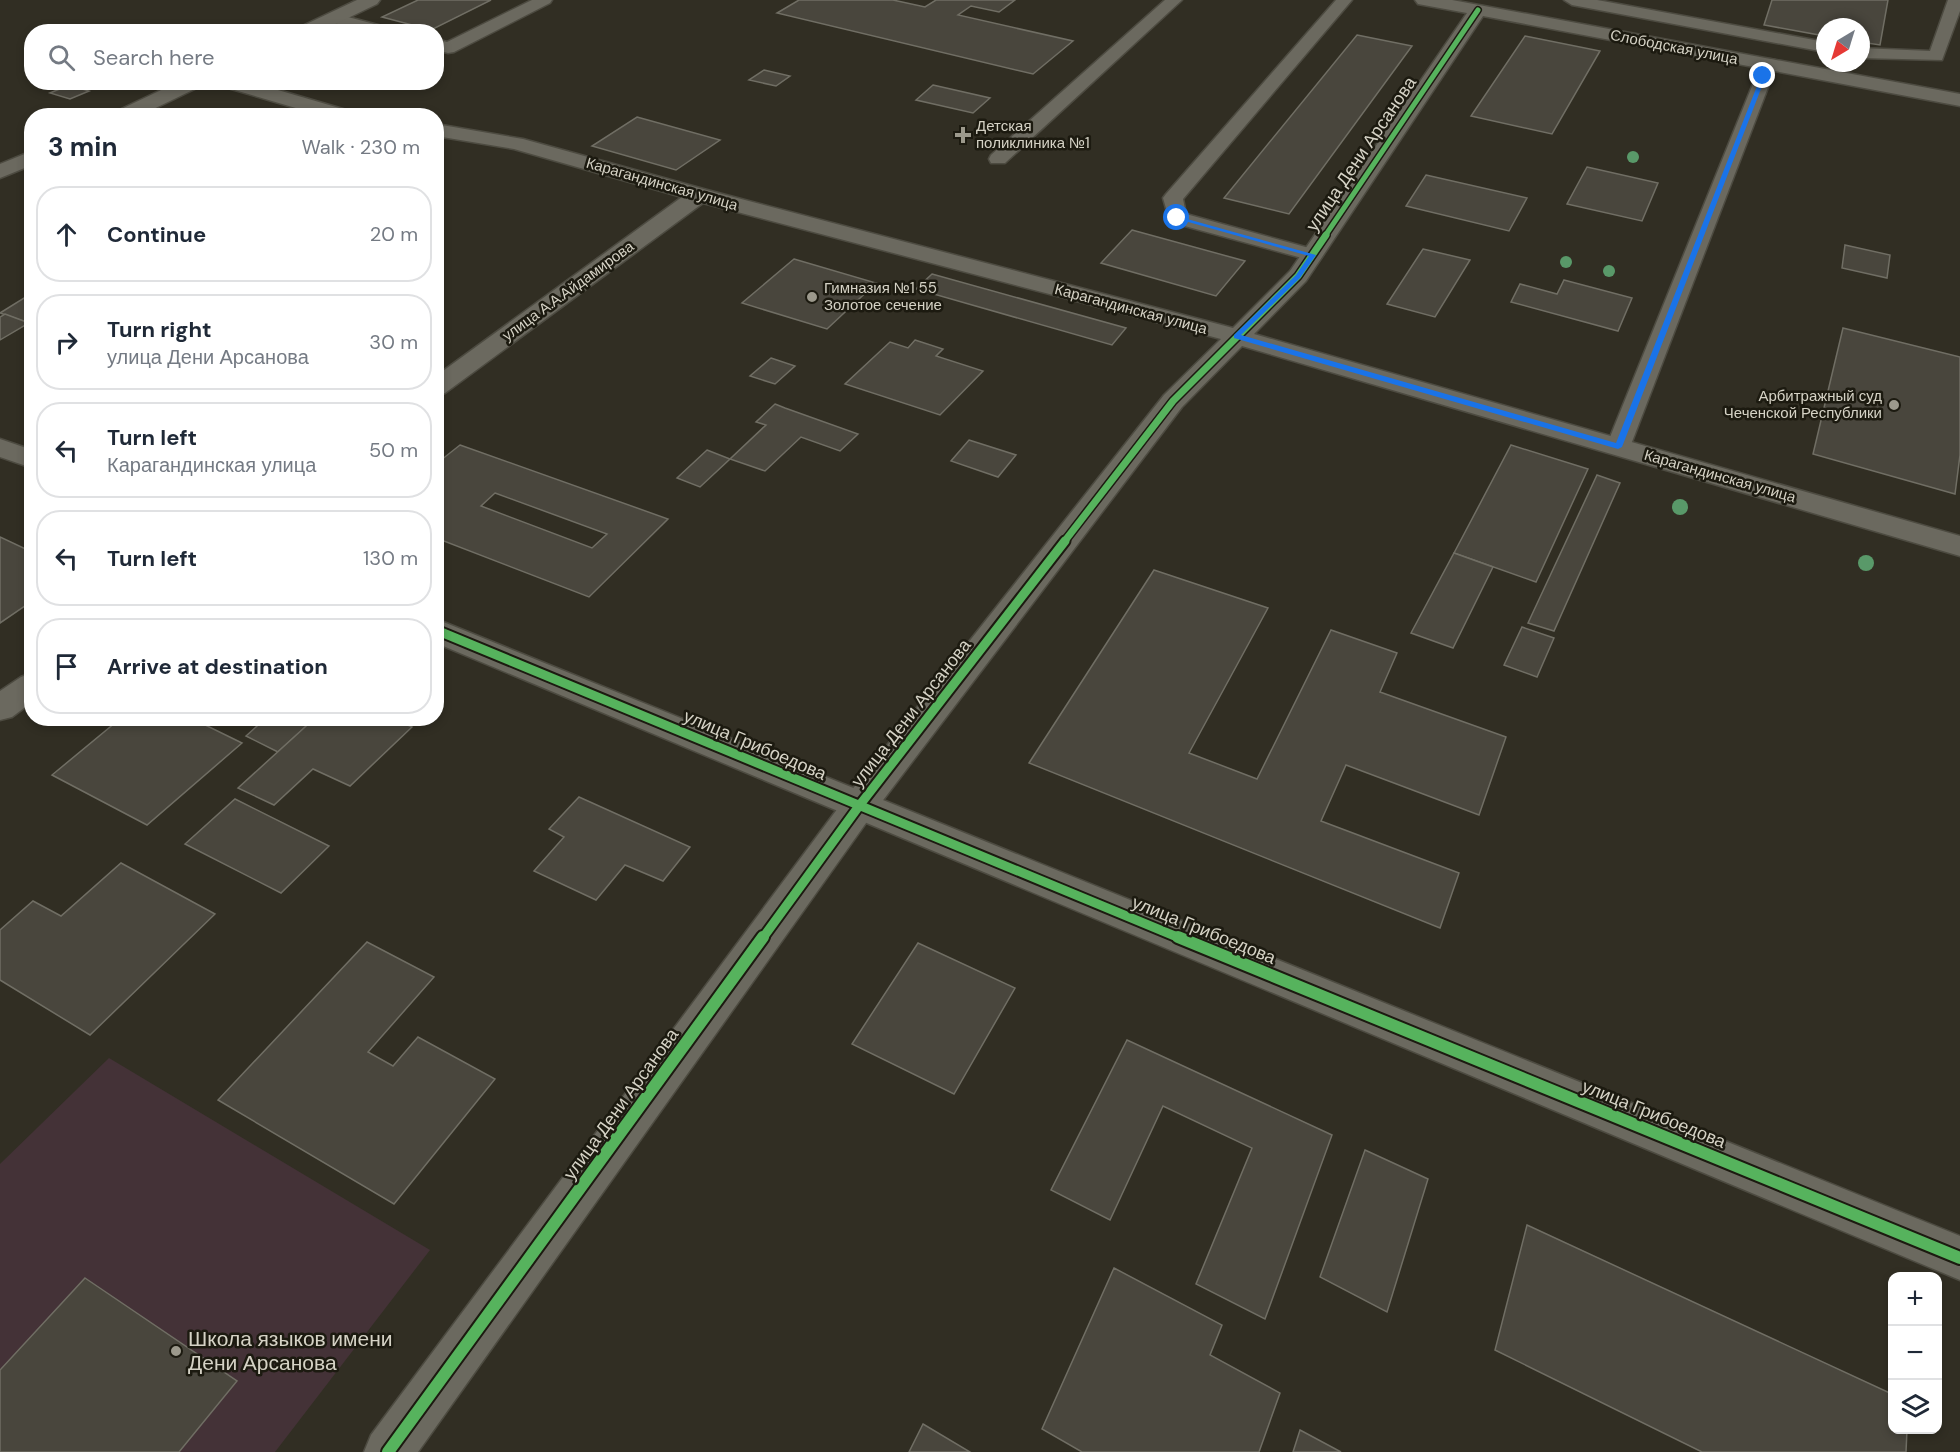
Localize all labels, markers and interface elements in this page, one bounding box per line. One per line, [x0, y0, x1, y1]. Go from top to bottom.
north arrow [1816, 18, 1870, 72]
search box [24, 24, 444, 90]
street label: Слободская улица [1609, 25, 1740, 69]
icon: search [45, 41, 78, 74]
text: Search here [93, 43, 214, 72]
route end [1749, 62, 1775, 88]
street label: улица Дени Арсанова [1300, 71, 1422, 236]
place label: Детская поликлиника №1 [976, 116, 1090, 153]
marker: Детская поликлиника №1 [954, 126, 972, 144]
text: 3 min [48, 130, 117, 164]
text: Walk · 230 m [301, 134, 420, 160]
street label: Карагандинская улица [584, 153, 741, 215]
route start [1163, 204, 1189, 230]
icon: ahead [50, 218, 83, 251]
text: Continue [107, 220, 206, 249]
text: 20 m [370, 221, 418, 247]
street label: улица А.А.Айдамирова [498, 236, 638, 346]
place label: Гимназия №1 55 Золотое сечение [824, 278, 942, 315]
street label: Карагандинская улица [1053, 279, 1210, 339]
marker: Гимназия №1 55 Золотое сечение [805, 290, 819, 304]
text: Turn right [107, 315, 212, 344]
icon: right [50, 326, 83, 359]
text: 30 m [369, 329, 418, 355]
text: улица Дени Арсанова [107, 344, 309, 370]
place label: Арбитражный суд Чеченской Республики [1724, 386, 1882, 423]
marker: Арбитражный суд Чеченской Республики [1887, 398, 1901, 412]
text: Turn left [107, 423, 197, 452]
icon: left [50, 434, 83, 467]
text: 50 m [369, 437, 418, 463]
street label: Карагандинская улица [1642, 445, 1799, 507]
text: Карагандинская улица [107, 452, 316, 478]
icon: left [50, 542, 83, 575]
text: Turn left [107, 544, 197, 573]
text: 130 m [363, 545, 418, 571]
street label: улица Дени Арсанова [846, 633, 977, 792]
icon: arrive [50, 650, 83, 683]
text: Arrive at destination [107, 652, 328, 681]
street label: улица Грибоедова [680, 704, 831, 786]
street label: улица Грибоедова [1129, 890, 1280, 970]
street label: улица Дени Арсанова [558, 1023, 685, 1185]
street label: улица Грибоедова [1579, 1074, 1730, 1154]
map controls [1888, 1272, 1942, 1434]
button: + [1888, 1272, 1942, 1326]
place label: Школа языков имени Дени Арсанова [188, 1325, 393, 1377]
button: − [1888, 1326, 1942, 1380]
marker: Школа языков имени Дени Арсанова [169, 1344, 183, 1358]
button: layers [1888, 1380, 1942, 1434]

